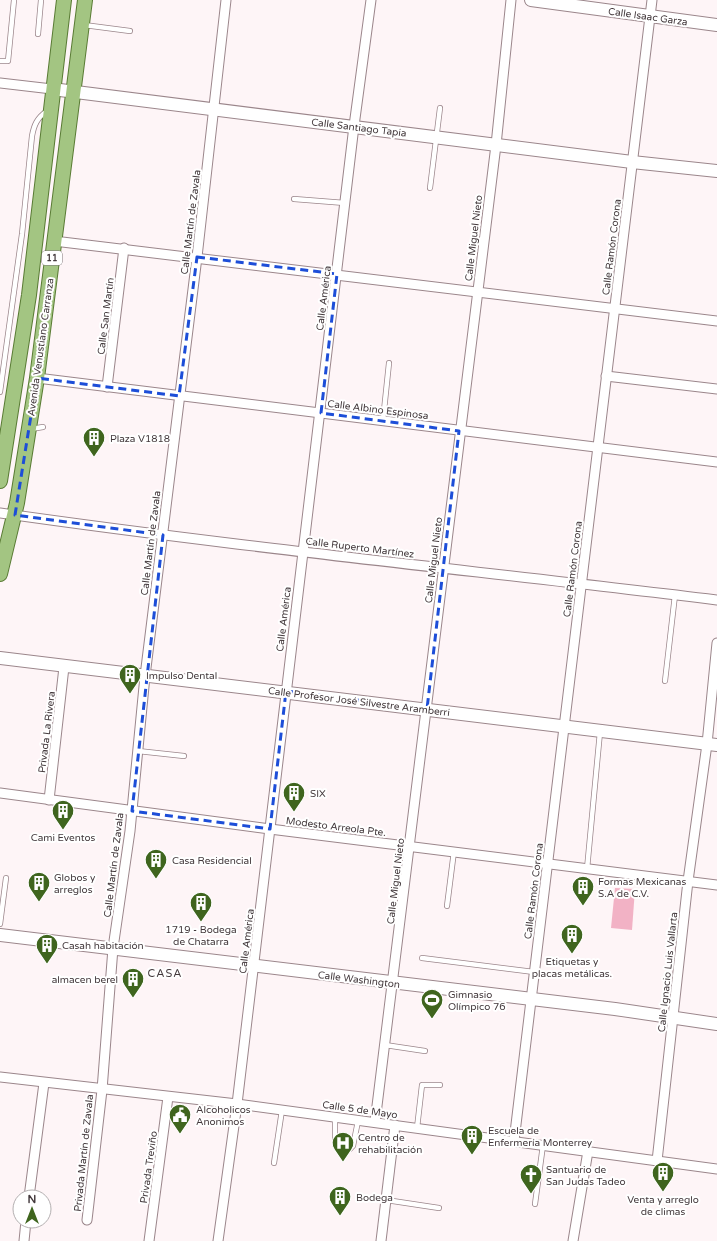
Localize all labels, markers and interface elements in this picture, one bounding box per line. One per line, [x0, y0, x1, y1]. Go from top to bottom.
street label: Calle Isaac Garza [607, 5, 688, 29]
street label: Calle Santiago Tapia [311, 116, 407, 140]
street label: Calle Martín de Zavala [179, 169, 203, 275]
street label: Calle Miguel Nieto [463, 194, 485, 282]
street label: Calle Ramón Corona [600, 198, 624, 296]
road number: 11 [42, 251, 62, 265]
street label: Calle América [314, 265, 334, 331]
street label: Avenida Venustiano Carranza [25, 277, 57, 417]
street label: Calle San Martín [95, 277, 117, 355]
street label: Calle Albino Espinosa [327, 398, 429, 422]
building icon: Plaza V1818 [81, 425, 107, 458]
place label: Plaza V1818 [110, 433, 170, 445]
street label: Calle Martín de Zavala [139, 490, 163, 596]
street label: Calle Miguel Nieto [423, 516, 445, 604]
street label: Calle Ramón Corona [561, 520, 585, 618]
street label: Calle Ruperto Martínez [305, 535, 415, 561]
street label: Calle América [274, 586, 294, 652]
building icon: Impulso Dental [117, 662, 143, 695]
place label: Impulso Dental [146, 670, 217, 682]
street label: Calle Profesor José Silvestre Aramberri [267, 685, 450, 719]
street label: Privada La Rivera [36, 691, 58, 774]
building icon: SIX [281, 780, 307, 813]
place label: SIX [310, 788, 326, 800]
building icon: Cami Eventos [50, 798, 76, 831]
street label: Calle Martín de Zavala [102, 812, 126, 918]
street label: Modesto Arreola Pte. [285, 815, 387, 839]
place label: Cami Eventos [31, 832, 95, 844]
street label: Calle Miguel Nieto [385, 837, 407, 925]
street label: Calle Ramón Corona [522, 842, 546, 940]
building icon: Casa Residencial [143, 847, 169, 880]
place label: Casa Residencial [172, 855, 252, 867]
building icon: Globos y arreglos [26, 870, 52, 903]
place label: Globos y arreglos [54, 872, 96, 896]
building icon: Formas Mexicanas S.A de C.V. [570, 874, 596, 907]
place label: Formas Mexicanas S.A de C.V. [598, 876, 686, 900]
building icon: 1719 - Bodega de Chatarra [188, 890, 214, 923]
street label: Calle América [237, 908, 257, 974]
street label: Calle Ignacio Luis Vallarta [656, 911, 680, 1033]
building icon: Etiquetas y placas metálicas. [559, 922, 585, 955]
place label: 1719 - Bodega de Chatarra [165, 924, 237, 948]
building icon: Casah habitación [34, 932, 60, 965]
place label: Casah habitación [62, 940, 144, 952]
place label: Etiquetas y placas metálicas. [532, 956, 612, 980]
building icon: almacen berel [120, 966, 146, 999]
district label: CASA [148, 967, 182, 980]
street label: Calle Washington [317, 969, 401, 991]
place label: almacen berel [52, 974, 118, 986]
sports icon: Gimnasio Olímpico 76 [419, 987, 445, 1020]
place label: Gimnasio Olímpico 76 [448, 989, 506, 1013]
street label: Privada Martín de Zavala [72, 1094, 96, 1212]
street label: Calle 5 de Mayo [321, 1099, 398, 1121]
public building icon: Alcoholicos Anonimos [167, 1102, 193, 1135]
place label: Alcoholicos Anonimos [196, 1104, 251, 1128]
building icon: Escuela de Enfermería Monterrey [459, 1123, 485, 1156]
place label: Escuela de Enfermería Monterrey [488, 1125, 593, 1149]
street label: Privada Treviño [138, 1130, 160, 1204]
hospital icon: Centro de rehabilitación [330, 1130, 356, 1163]
place label: Centro de rehabilitación [358, 1132, 422, 1156]
building icon: Venta y arreglo de climas [650, 1160, 676, 1193]
church icon: Santuario de San Judas Tadeo [518, 1162, 544, 1195]
place label: Santuario de San Judas Tadeo [546, 1164, 626, 1188]
building icon: Bodega [327, 1184, 353, 1217]
north arrow [12, 1189, 52, 1229]
place label: Bodega [356, 1192, 393, 1204]
text: N [28, 1193, 36, 1206]
place label: Venta y arreglo de climas [627, 1194, 699, 1218]

